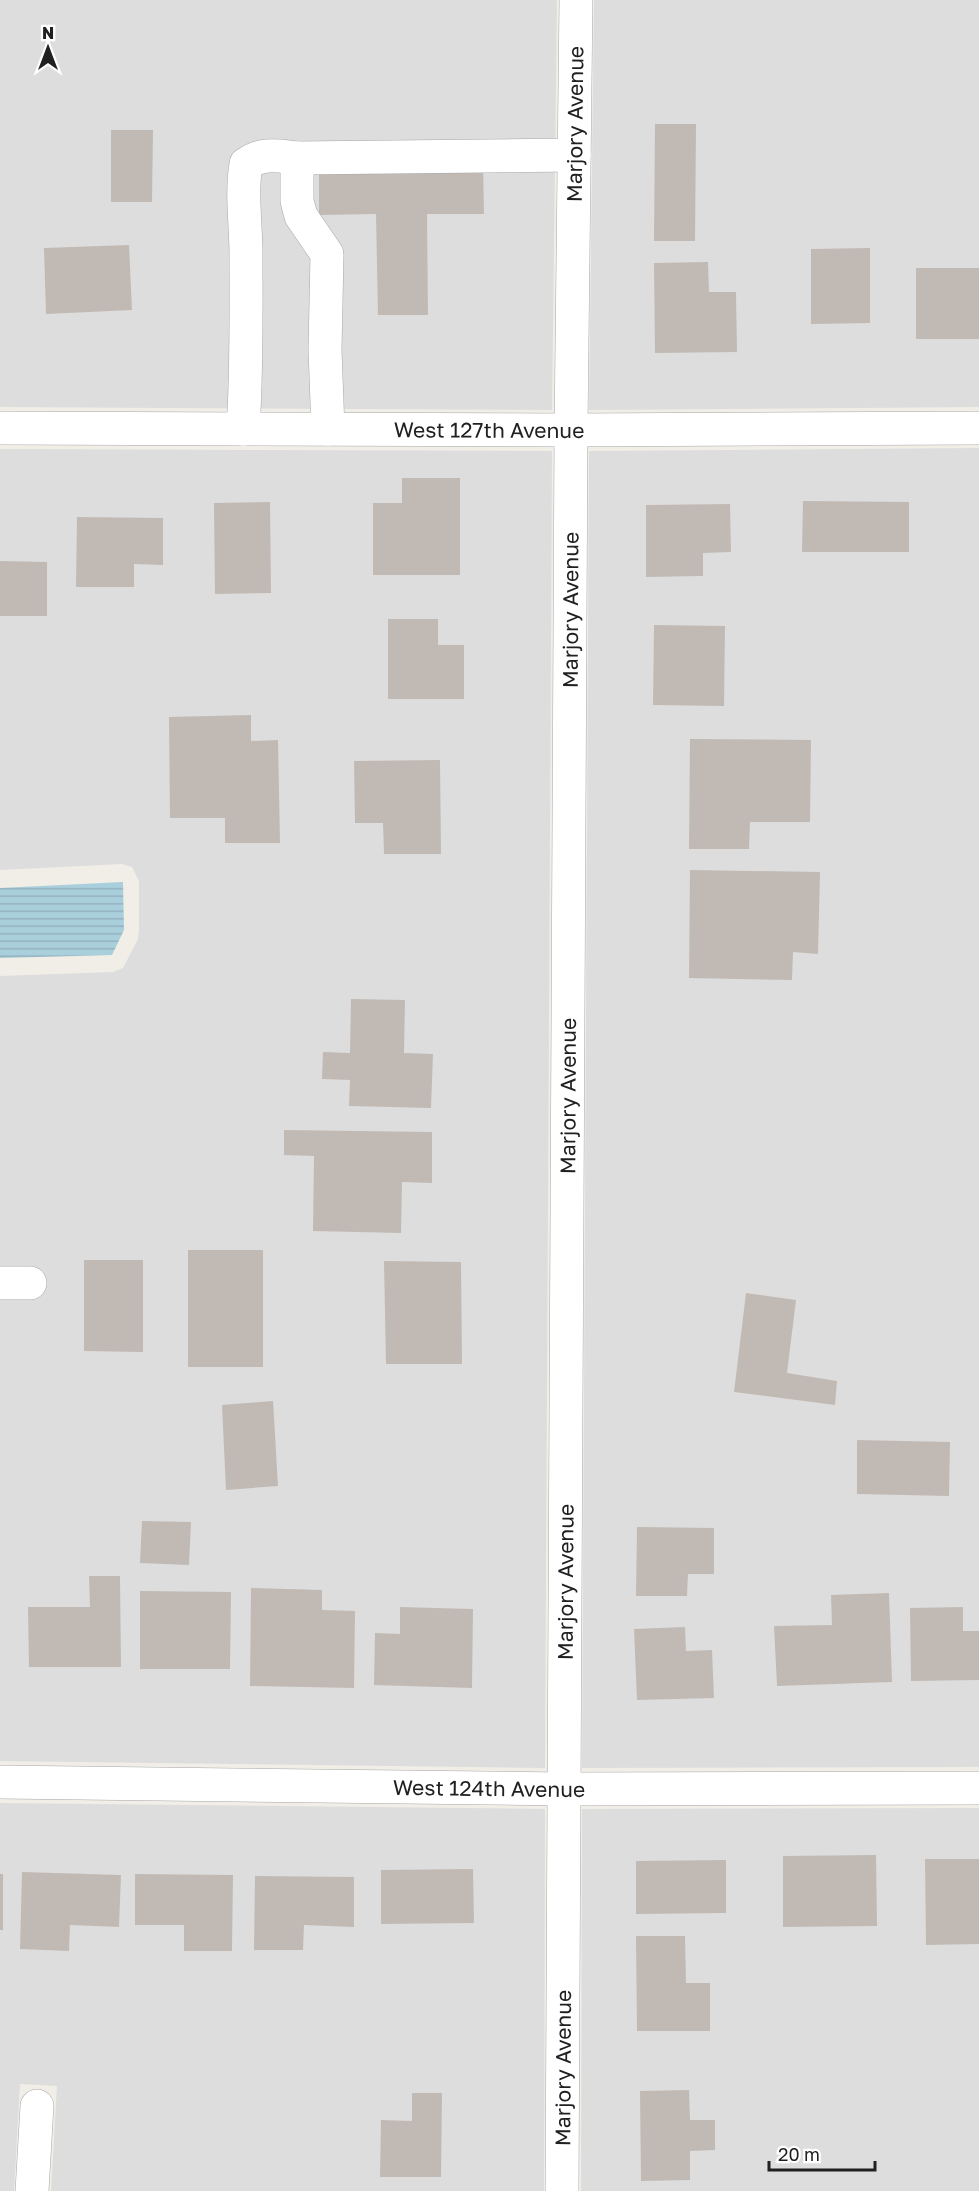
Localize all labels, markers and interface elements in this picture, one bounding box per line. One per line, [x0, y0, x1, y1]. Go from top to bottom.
north arrow [18, 18, 78, 78]
text: N [42, 23, 54, 43]
street label: Marjory Avenue [561, 46, 588, 202]
street label: West 127th Avenue [394, 416, 584, 443]
street label: Marjory Avenue [557, 532, 583, 688]
street label: Marjory Avenue [554, 1018, 581, 1174]
street label: Marjory Avenue [552, 1504, 579, 1660]
street label: West 124th Avenue [393, 1774, 585, 1802]
street label: Marjory Avenue [549, 1990, 576, 2146]
scale bar [769, 2134, 876, 2172]
text: 20 m [778, 2143, 820, 2165]

